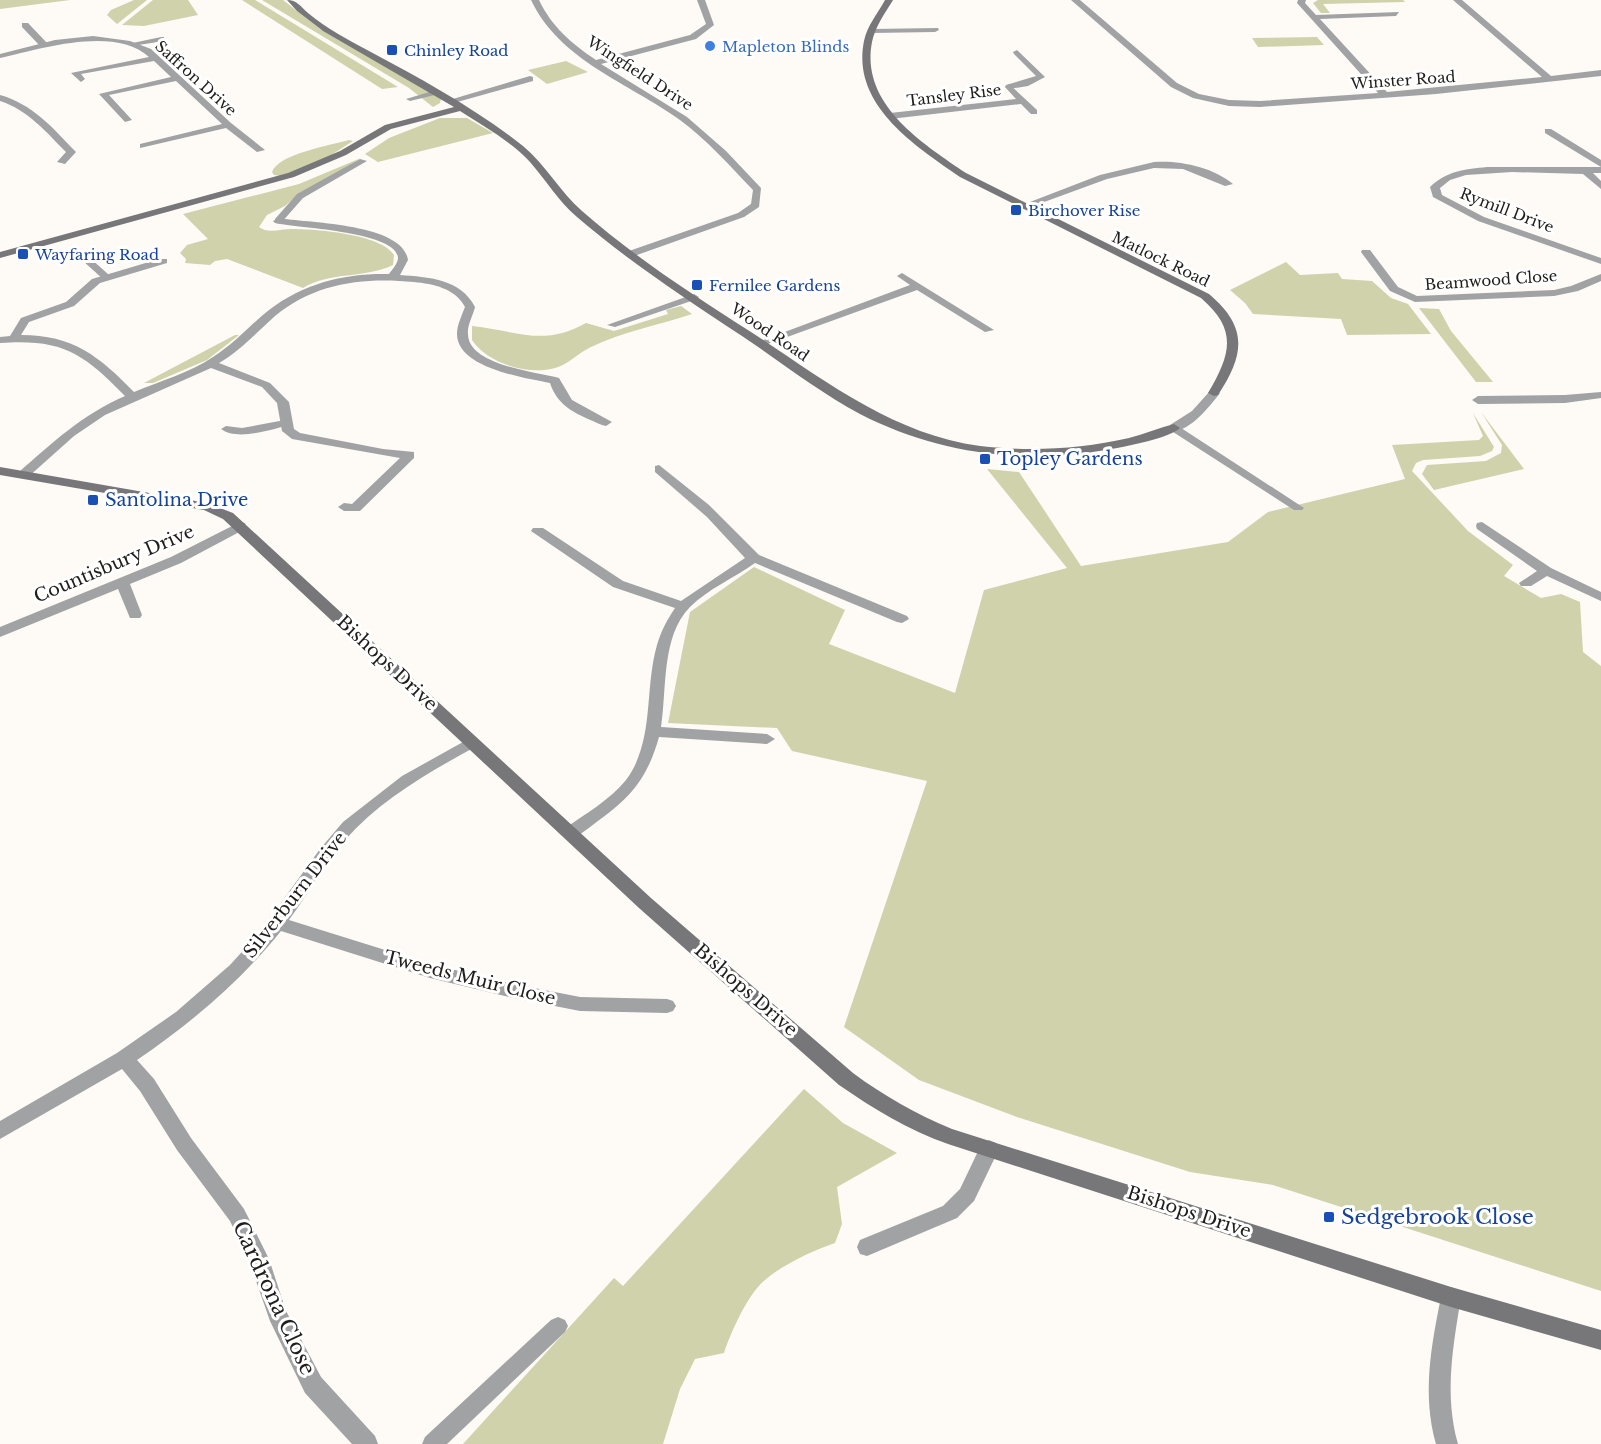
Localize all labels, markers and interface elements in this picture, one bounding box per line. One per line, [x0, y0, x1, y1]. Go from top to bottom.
street label: Wingfield Drive [583, 31, 697, 114]
street label: Saffron Drive [151, 36, 241, 120]
place label: Mapleton Blinds [722, 37, 849, 56]
marker: Mapleton Blinds [703, 39, 717, 53]
place label: Chinley Road [404, 41, 508, 60]
marker: Chinley Road [385, 43, 399, 57]
street label: Winster Road [1349, 67, 1456, 93]
street label: Tansley Rise [906, 80, 1002, 110]
street label: Rymill Drive [1457, 183, 1557, 237]
place label: Birchover Rise [1028, 201, 1140, 220]
marker: Birchover Rise [1009, 203, 1023, 217]
street label: Matlock Road [1109, 227, 1213, 291]
place label: Wayfaring Road [34, 245, 159, 264]
marker: Wayfaring Road [16, 247, 30, 261]
street label: Beamwood Close [1424, 266, 1558, 294]
place label: Fernilee Gardens [709, 276, 840, 295]
marker: Fernilee Gardens [690, 278, 704, 292]
street label: Wood Road [726, 298, 813, 365]
place label: Topley Gardens [997, 448, 1143, 470]
marker: Topley Gardens [978, 452, 992, 466]
place label: Santolina Drive [105, 489, 248, 511]
marker: Santolina Drive [86, 493, 100, 507]
street label: Countisbury Drive [31, 520, 197, 608]
street label: Bishops Drive [332, 611, 442, 715]
street label: Silverburn Drive [239, 827, 351, 963]
street label: Bishops Drive [690, 939, 802, 1041]
street label: Tweeds Muir Close [382, 946, 558, 1010]
street label: Bishops Drive [1124, 1182, 1254, 1242]
place label: Sedgebrook Close [1341, 1204, 1534, 1230]
marker: Sedgebrook Close [1322, 1210, 1336, 1224]
street label: Cardrona Close [227, 1217, 321, 1379]

